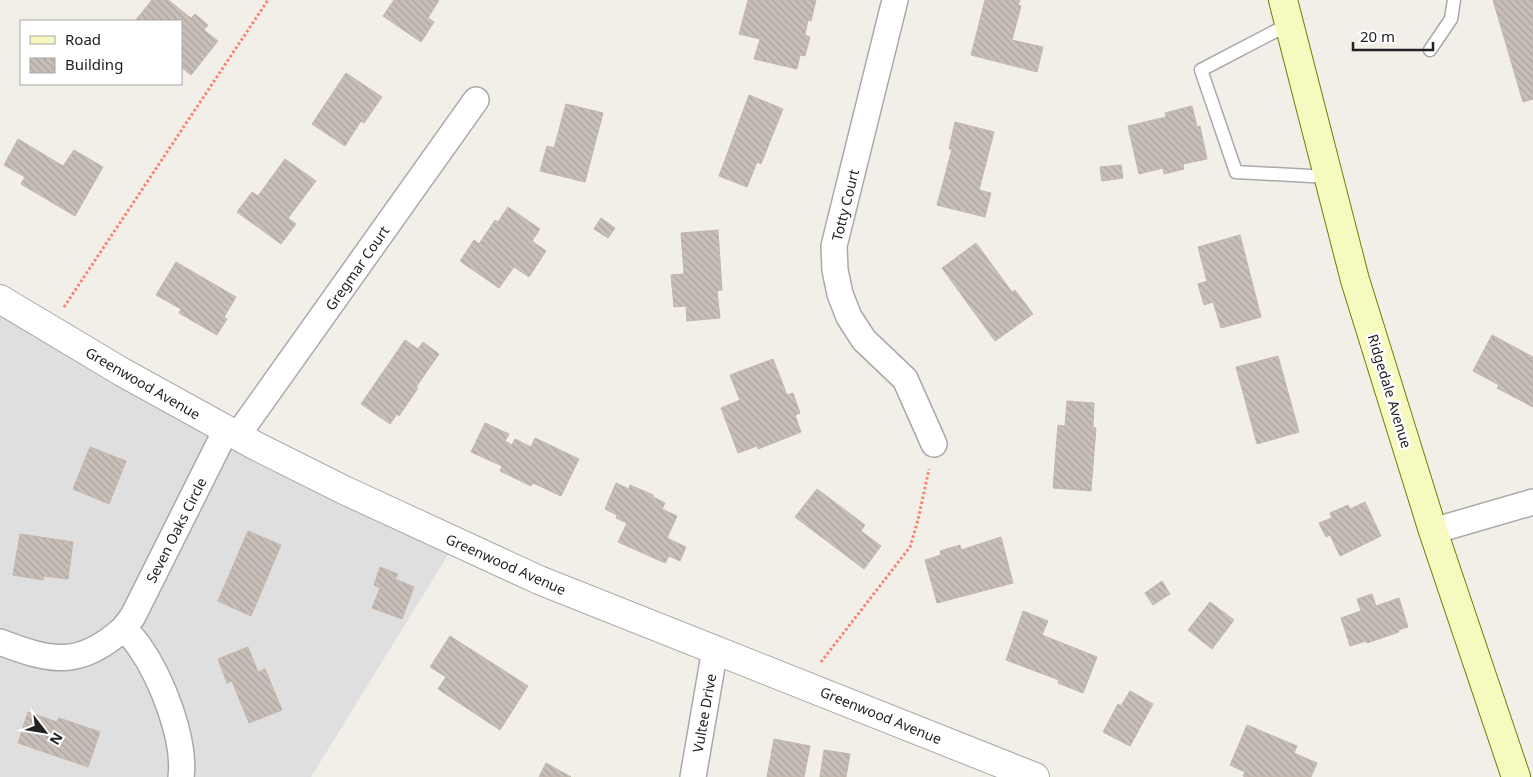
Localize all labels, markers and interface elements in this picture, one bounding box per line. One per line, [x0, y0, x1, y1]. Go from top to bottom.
legend [20, 20, 182, 85]
scale bar [1353, 20, 1433, 52]
text: 20 m [1360, 26, 1395, 46]
text: Road [65, 29, 101, 49]
text: Building [65, 54, 123, 74]
street label: Totty Court [827, 167, 863, 243]
street label: Gregmar Court [321, 222, 393, 314]
street label: Ridgedale Avenue [1364, 332, 1416, 450]
street label: Greenwood Avenue [82, 342, 204, 424]
street label: Seven Oaks Circle [141, 474, 211, 586]
street label: Greenwood Avenue [443, 529, 569, 599]
street label: Vultee Drive [688, 672, 720, 754]
street label: Greenwood Avenue [817, 682, 945, 748]
north arrow [20, 707, 70, 757]
text: N [45, 729, 68, 749]

